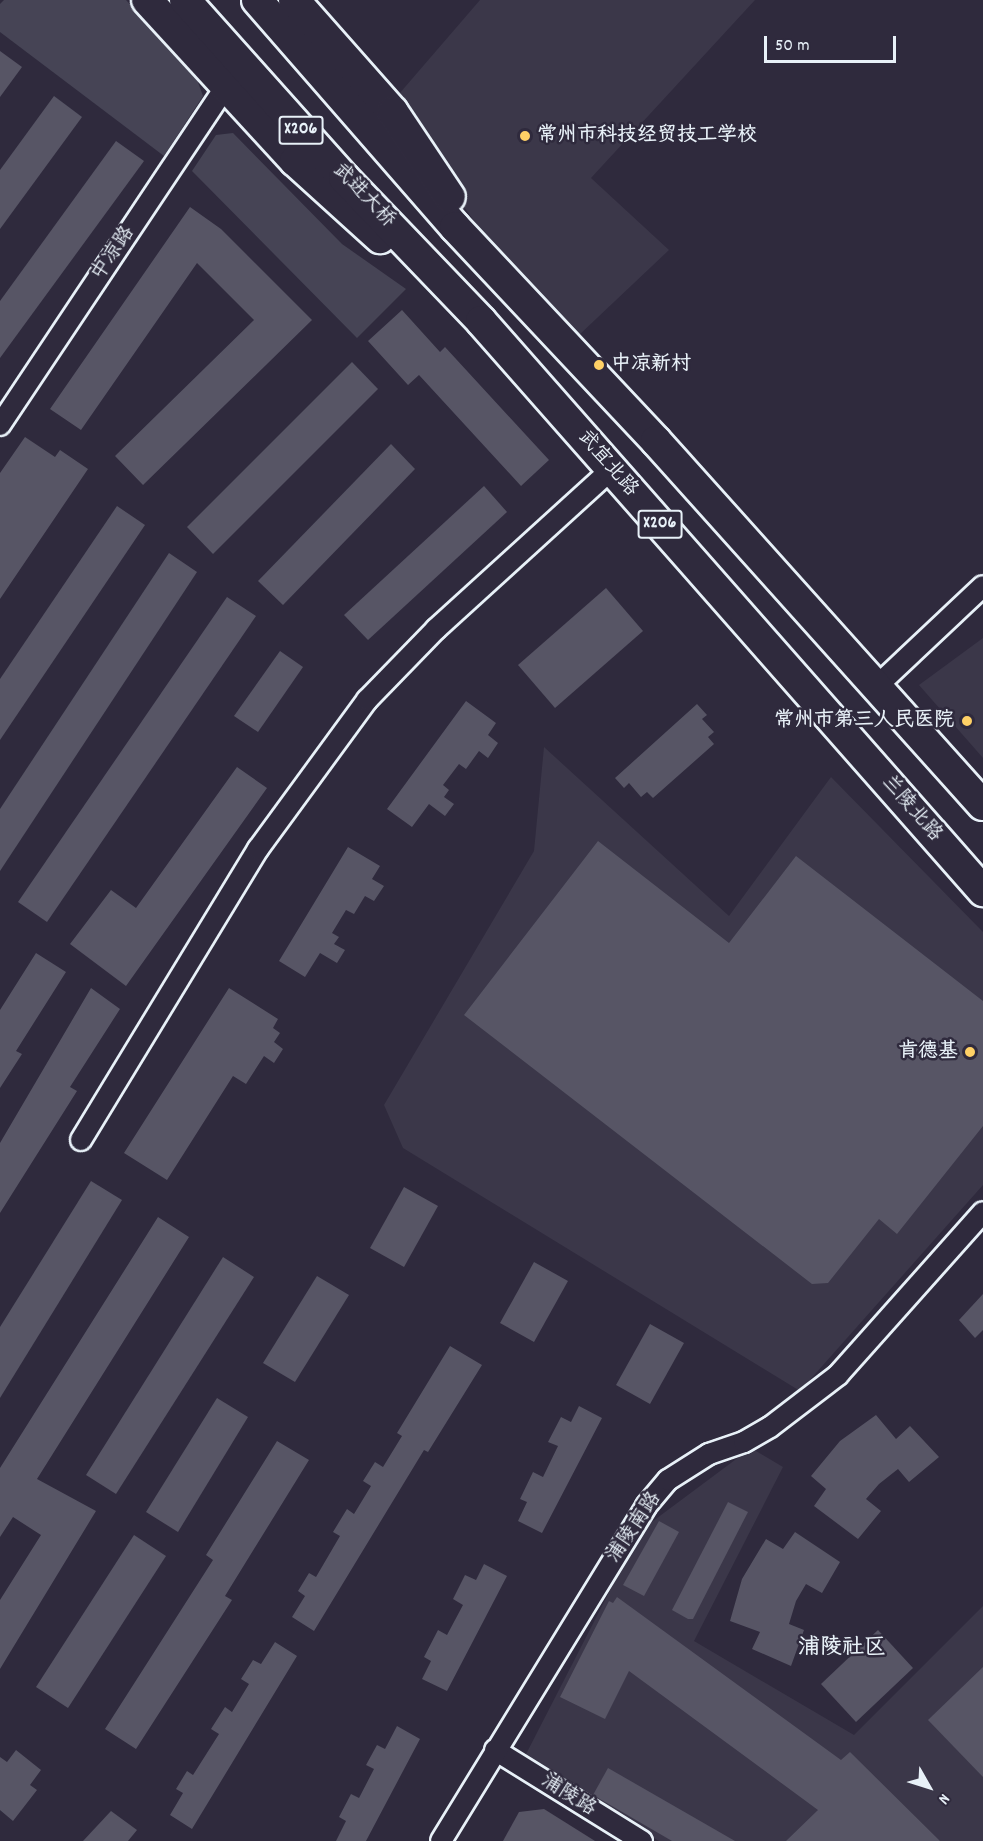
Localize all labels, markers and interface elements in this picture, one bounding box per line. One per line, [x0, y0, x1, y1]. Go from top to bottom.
scale bar [767, 24, 899, 62]
text: 50 m [775, 34, 810, 59]
road number: X206 [278, 115, 324, 145]
place label: 常州市科技经贸技工学校 [537, 124, 757, 148]
marker: 常州市科技经贸技工学校 [518, 129, 532, 143]
street label: 武进大桥 [327, 159, 399, 233]
street label: 中凉路 [87, 222, 141, 286]
place label: 中凉新村 [611, 353, 691, 377]
marker: 中凉新村 [592, 358, 606, 372]
street label: 武宜北路 [572, 426, 642, 502]
road number: X206 [638, 509, 682, 539]
place label: 常州市第三人民医院 [774, 709, 954, 733]
marker: 常州市第三人民医院 [958, 712, 976, 730]
street label: 兰陵北路 [876, 771, 946, 847]
place label: 肯德基 [898, 1040, 958, 1064]
marker: 肯德基 [963, 1045, 977, 1059]
street label: 浦陵南路 [603, 1488, 667, 1568]
district label: 浦陵社区 [798, 1636, 886, 1662]
north arrow [899, 1757, 959, 1817]
street label: 浦陵路 [536, 1770, 600, 1822]
text: N [932, 1788, 955, 1809]

